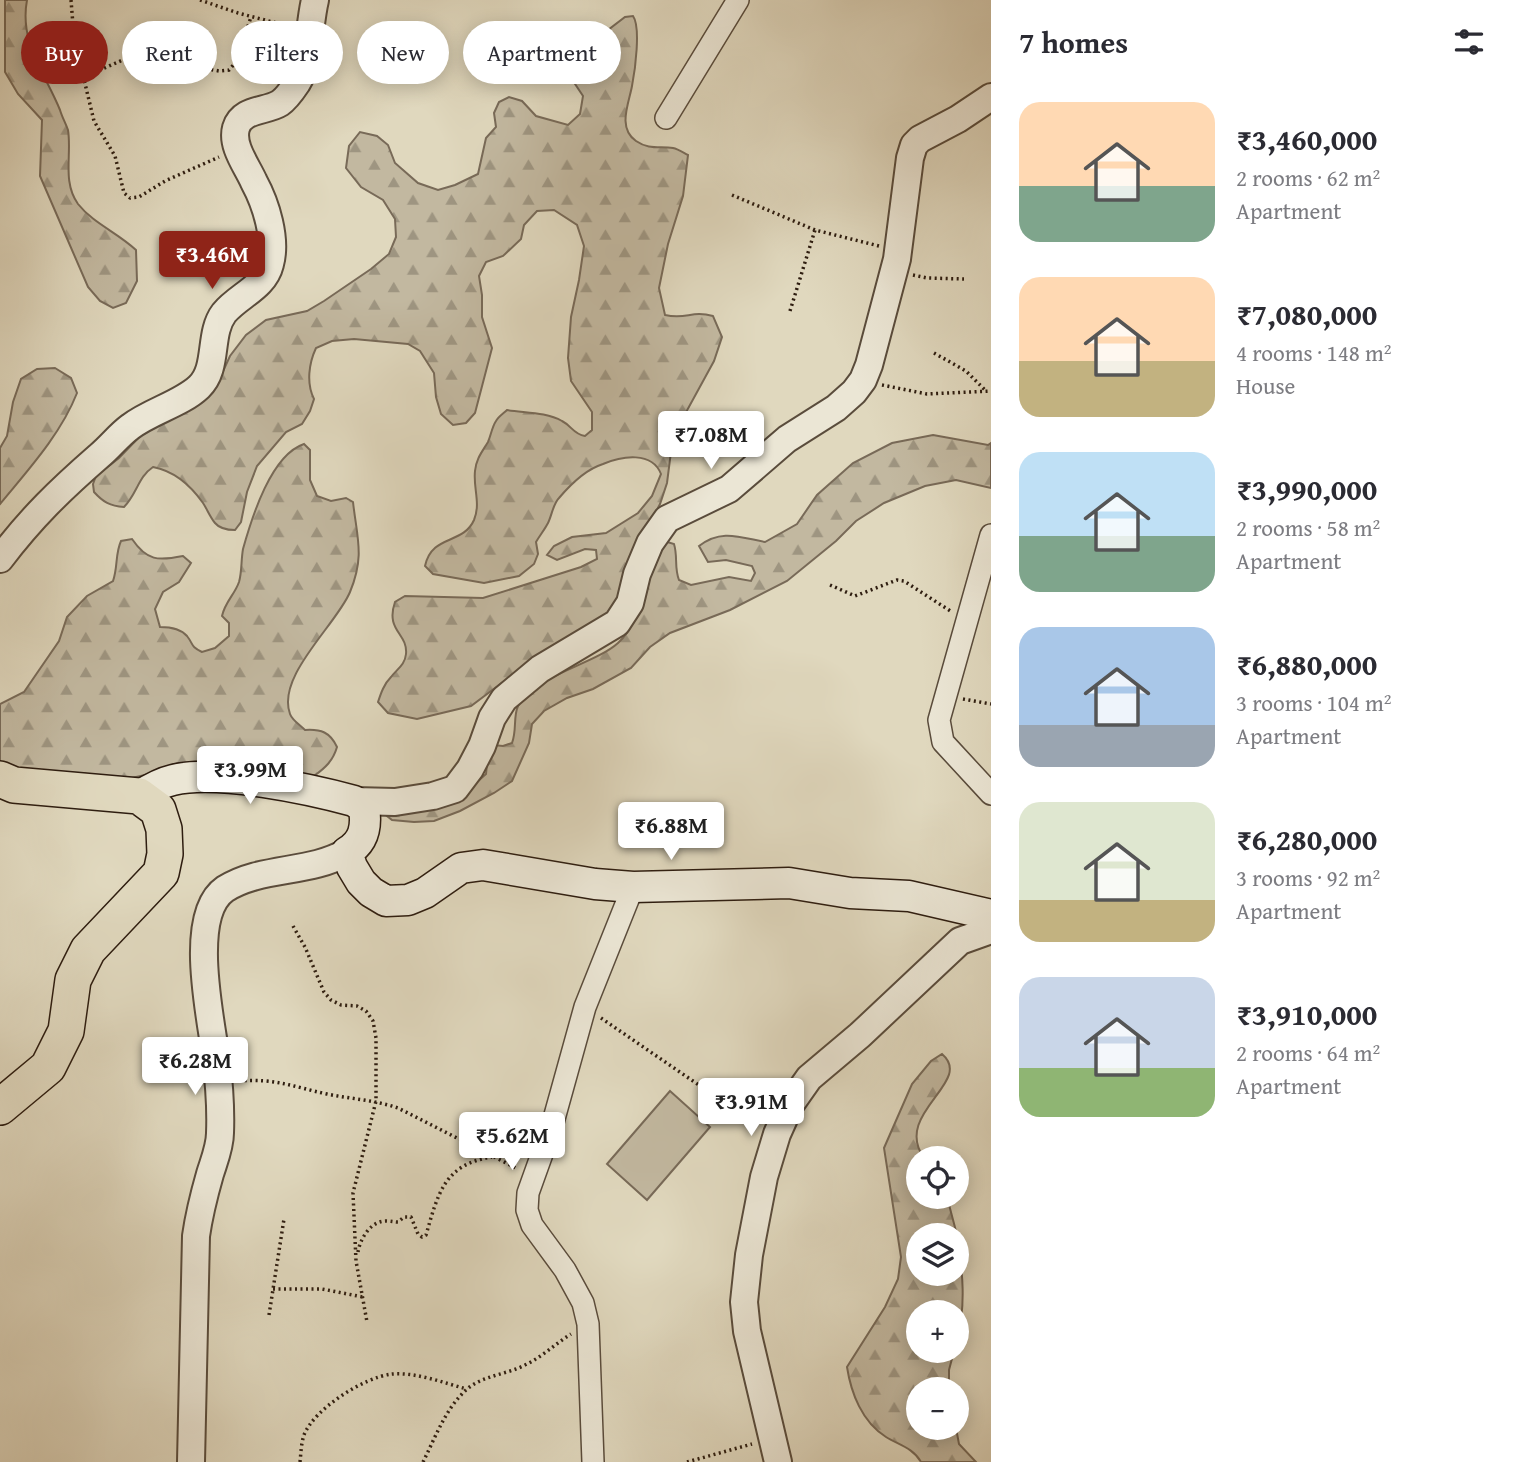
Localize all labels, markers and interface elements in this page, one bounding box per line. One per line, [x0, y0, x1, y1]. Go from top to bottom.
text: 7 homes [1019, 20, 1128, 64]
chip: Buy [21, 21, 108, 84]
chip: Rent [122, 21, 217, 84]
chip: Filters [231, 21, 343, 84]
chip: New [357, 21, 449, 84]
chip: Apartment [463, 21, 621, 84]
icon: filters [1450, 23, 1488, 61]
text: ₹3,460,000 [1236, 117, 1377, 161]
icon: home [1075, 130, 1159, 214]
text: 2 rooms · 62 m² [1236, 161, 1380, 194]
text: Apartment [1236, 194, 1341, 227]
pin: ₹3.46M [155, 232, 269, 291]
text: ₹3.46M [175, 237, 249, 270]
text: ₹7,080,000 [1236, 292, 1377, 336]
icon: home [1075, 305, 1159, 389]
text: 4 rooms · 148 m² [1236, 336, 1391, 369]
text: House [1236, 369, 1295, 402]
pin: ₹7.08M [654, 412, 768, 471]
text: ₹7.08M [674, 417, 748, 450]
text: ₹3,990,000 [1236, 467, 1377, 511]
icon: home [1075, 480, 1159, 564]
text: 2 rooms · 58 m² [1236, 511, 1380, 544]
text: Apartment [1236, 544, 1341, 577]
text: ₹6,880,000 [1236, 642, 1377, 686]
icon: home [1075, 655, 1159, 739]
text: 3 rooms · 104 m² [1236, 686, 1391, 719]
text: Apartment [1236, 719, 1341, 752]
pin: ₹3.99M [193, 746, 307, 806]
text: ₹3.99M [213, 752, 287, 785]
pin: ₹6.88M [614, 802, 728, 862]
text: ₹6.88M [634, 808, 708, 841]
text: ₹6,280,000 [1236, 817, 1377, 861]
icon: home [1075, 830, 1159, 914]
text: 3 rooms · 92 m² [1236, 861, 1380, 894]
text: Apartment [1236, 894, 1341, 927]
text: ₹3,910,000 [1236, 992, 1377, 1036]
icon: home [1075, 1005, 1159, 1089]
text: 2 rooms · 64 m² [1236, 1036, 1380, 1069]
pin: ₹6.28M [138, 1038, 252, 1097]
text: ₹6.28M [158, 1043, 232, 1076]
text: Apartment [1236, 1069, 1341, 1102]
pin: ₹3.91M [694, 1078, 808, 1138]
text: ₹3.91M [714, 1084, 788, 1117]
pin: ₹5.62M [455, 1112, 569, 1172]
text: ₹5.62M [475, 1118, 549, 1151]
map controls [906, 1146, 969, 1440]
button: locate [906, 1146, 969, 1209]
button: layers [906, 1223, 969, 1286]
button: + [906, 1300, 969, 1363]
button: − [906, 1377, 969, 1440]

